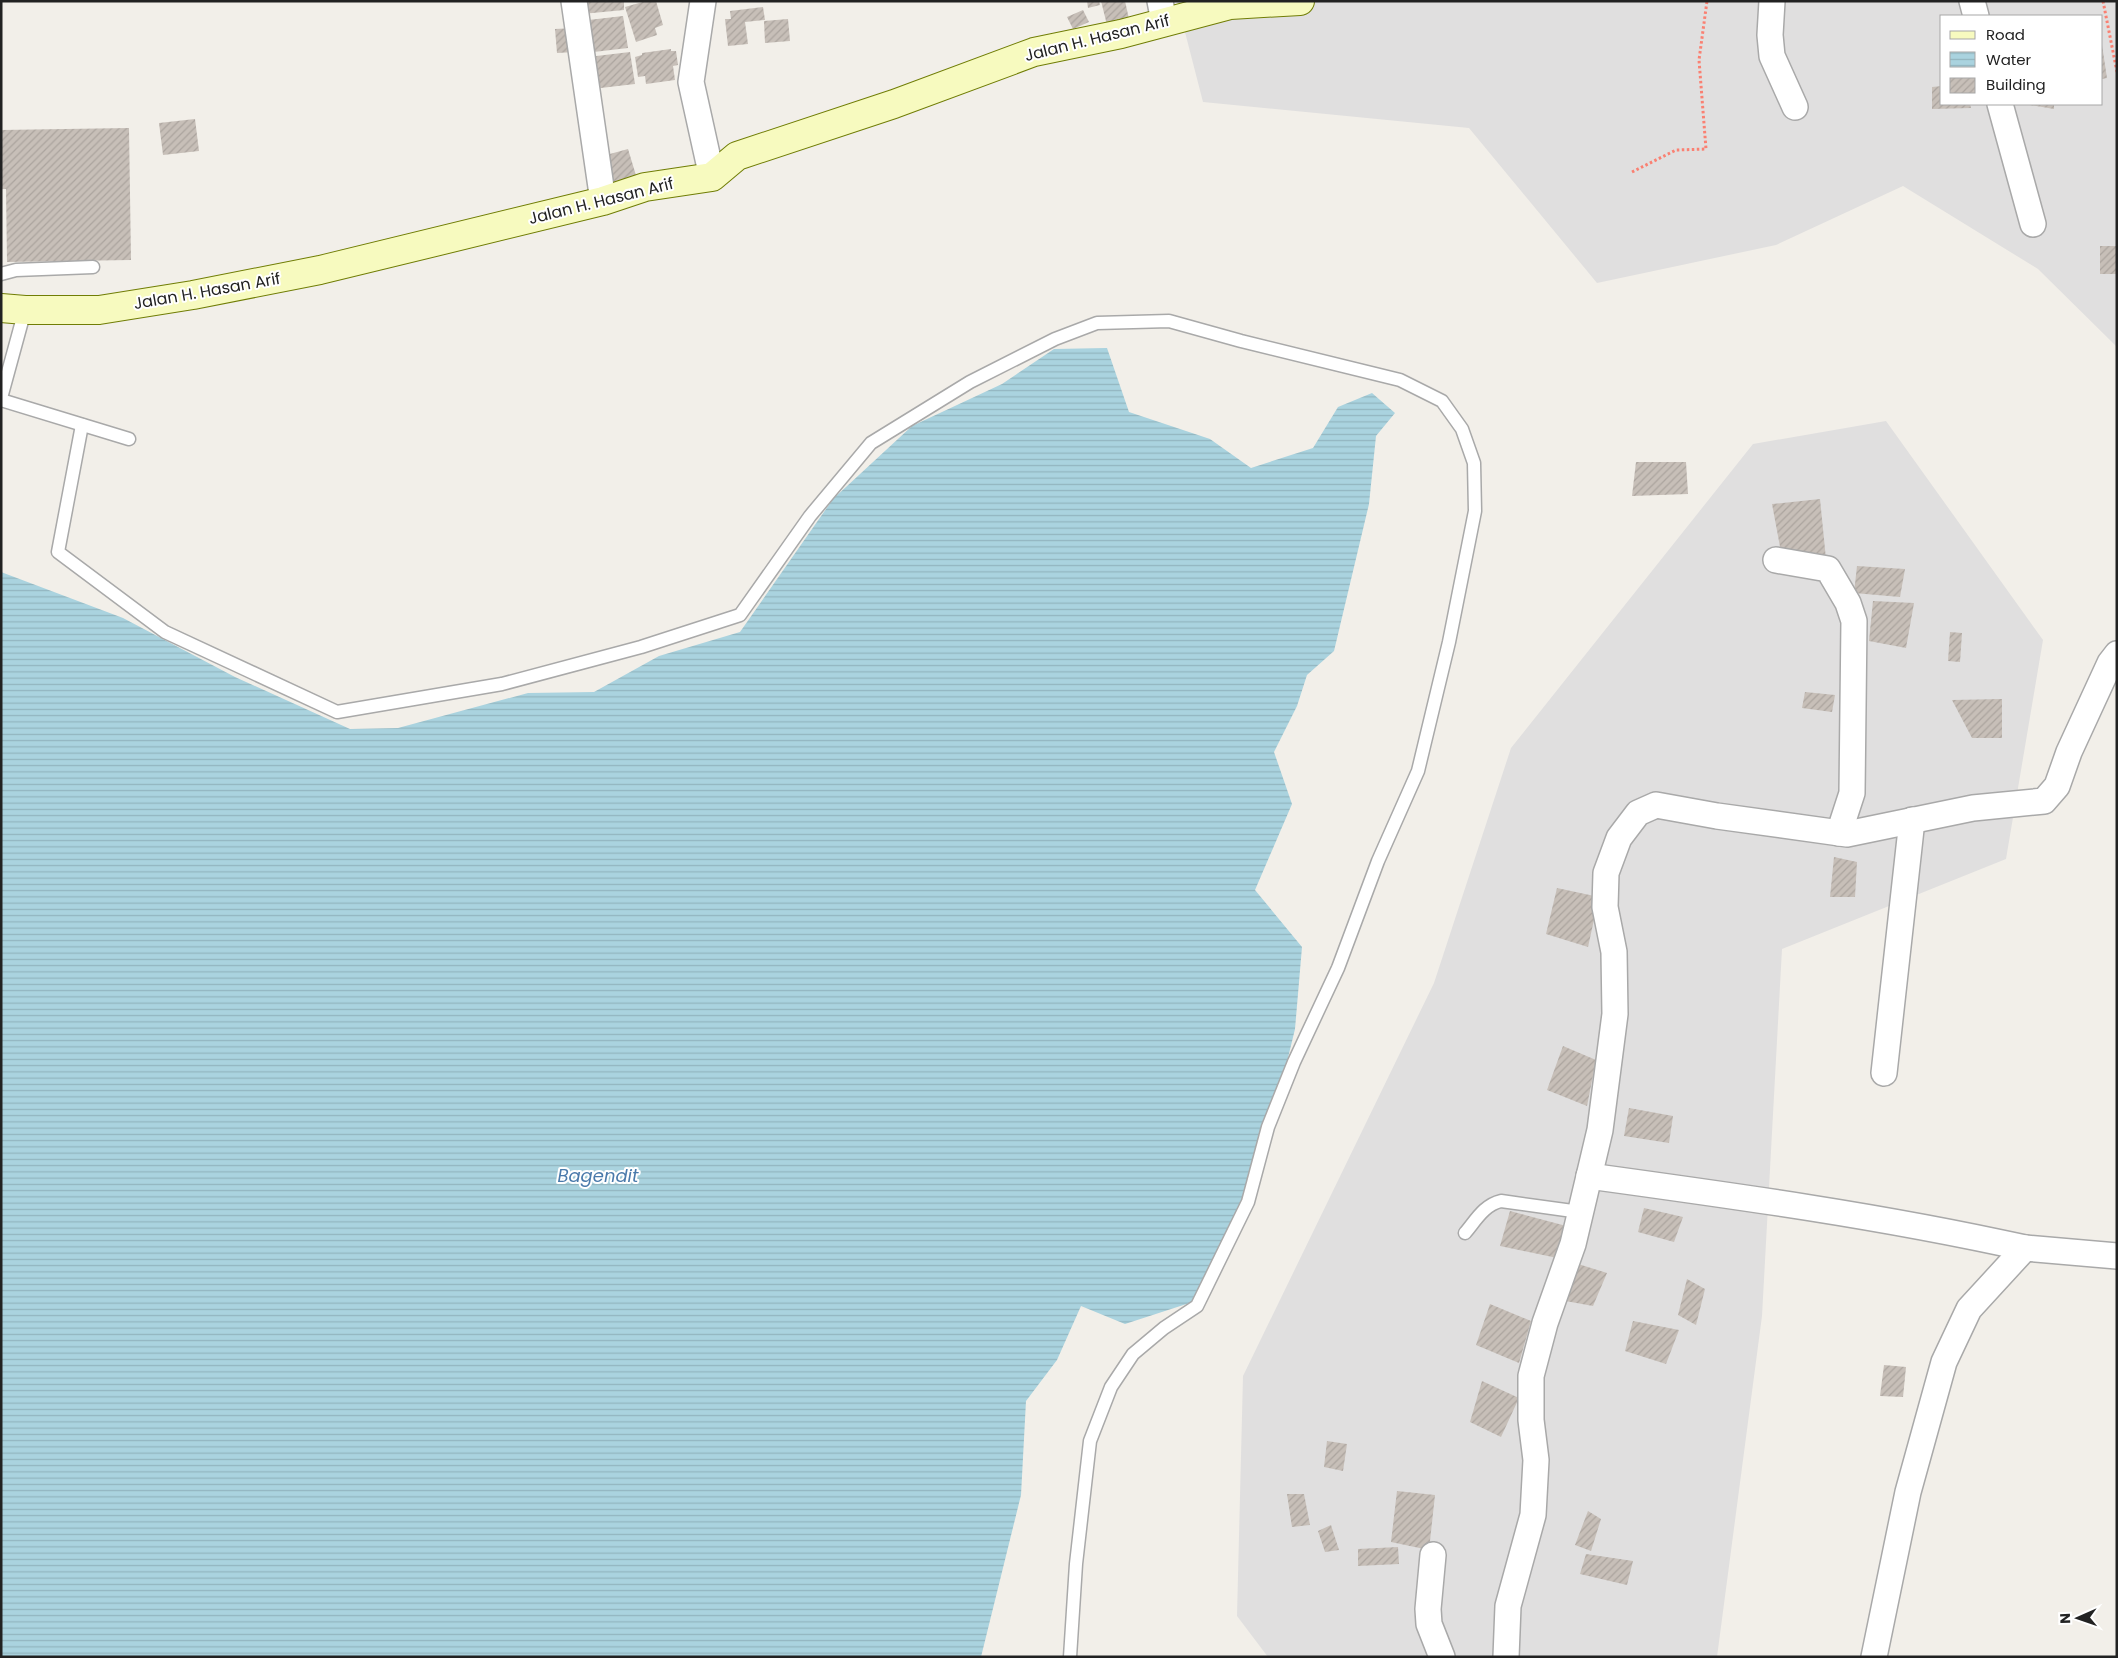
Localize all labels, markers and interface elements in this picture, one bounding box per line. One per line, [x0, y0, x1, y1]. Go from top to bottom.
street label: Jalan H. Hasan Arif [1022, 9, 1172, 67]
legend [1940, 15, 2103, 105]
text: Road [1986, 24, 2025, 45]
text: Water [1986, 49, 2032, 70]
text: Building [1986, 74, 2046, 95]
street label: Jalan H. Hasan Arif [526, 172, 676, 230]
street label: Jalan H. Hasan Arif [132, 267, 282, 315]
water label: Bagendit [557, 1163, 639, 1188]
north arrow [2053, 1593, 2103, 1643]
text: N [2055, 1613, 2075, 1624]

